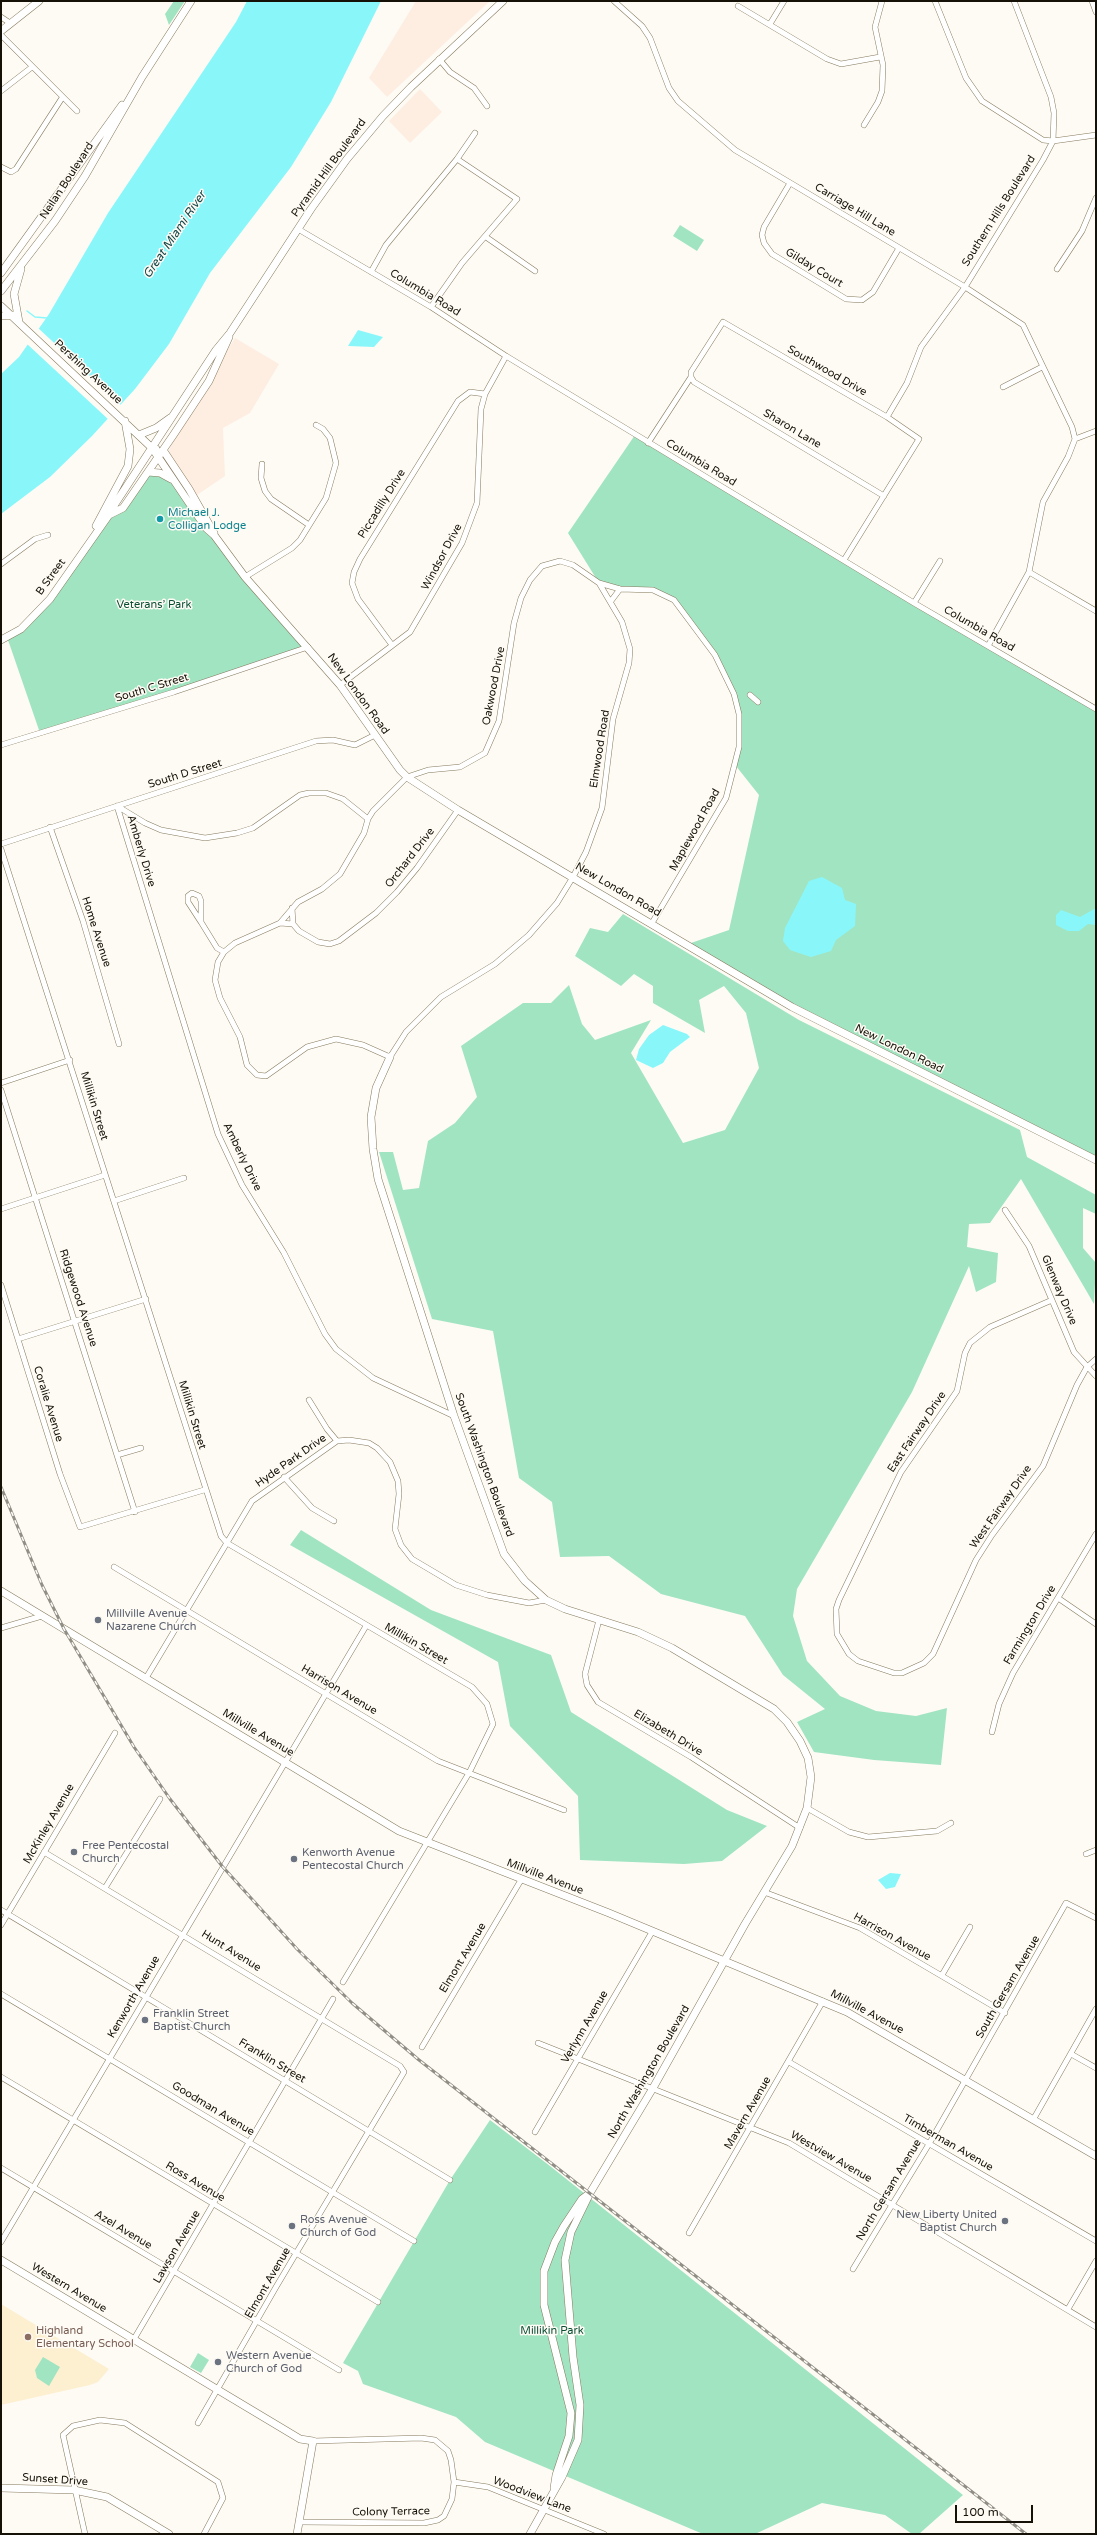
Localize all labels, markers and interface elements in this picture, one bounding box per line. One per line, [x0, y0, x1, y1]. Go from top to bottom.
street label: Pyramid Hill Boulevard [289, 116, 369, 220]
street label: Neilan Boulevard [37, 140, 97, 222]
street label: Southern Hills Boulevard [959, 153, 1039, 269]
street label: Carriage Hill Lane [812, 181, 898, 239]
water label: Great Miami River [140, 189, 210, 281]
street label: Gilday Court [783, 246, 845, 290]
street label: Columbia Road [387, 267, 463, 319]
street label: Pershing Avenue [51, 337, 125, 407]
street label: Southwood Drive [785, 343, 869, 399]
street label: Sharon Lane [761, 407, 823, 451]
street label: Columbia Road [663, 437, 739, 489]
street label: Piccadilly Drive [355, 467, 409, 541]
place label: Michael J. Colligan Lodge [168, 506, 246, 532]
marker: Michael J. Colligan Lodge [155, 514, 165, 524]
street label: Windsor Drive [419, 521, 465, 593]
street label: B Street [33, 556, 69, 598]
park label: Veterans’ Park [117, 598, 191, 612]
street label: Columbia Road [941, 603, 1017, 655]
street label: Oakwood Drive [480, 646, 508, 726]
street label: New London Road [324, 651, 392, 737]
street label: South C Street [114, 671, 190, 705]
street label: Elmwood Road [587, 709, 613, 789]
street label: South D Street [146, 757, 224, 791]
street label: Maplewood Road [667, 787, 723, 873]
street label: Amberly Drive [124, 814, 158, 888]
street label: Orchard Drive [382, 825, 438, 891]
street label: New London Road [573, 860, 663, 920]
street label: Home Avenue [78, 895, 114, 969]
street label: New London Road [853, 1022, 945, 1076]
street label: Millikin Street [77, 1070, 111, 1142]
street label: Amberly Drive [220, 1121, 264, 1193]
street label: Ridgewood Avenue [56, 1248, 100, 1348]
street label: Glenway Drive [1038, 1253, 1080, 1327]
street label: Coralie Avenue [30, 1365, 66, 1443]
street label: Millikin Street [175, 1379, 209, 1451]
street label: East Fairway Drive [885, 1389, 949, 1475]
street label: South Washington Boulevard [452, 1391, 516, 1539]
street label: Hyde Park Drive [253, 1432, 329, 1490]
street label: West Fairway Drive [967, 1463, 1035, 1551]
street label: Farmington Drive [1001, 1583, 1059, 1667]
place label: Millville Avenue Nazarene Church [106, 1607, 196, 1633]
marker: Millville Avenue Nazarene Church [93, 1615, 103, 1625]
street label: Millikin Street [382, 1620, 450, 1668]
street label: Harrison Avenue [299, 1662, 379, 1718]
street label: Millville Avenue [220, 1706, 296, 1760]
street label: Elizabeth Drive [631, 1707, 705, 1759]
street label: McKinley Avenue [21, 1782, 77, 1866]
place label: Free Pentecostal Church [82, 1839, 169, 1865]
place label: Kenworth Avenue Pentecostal Church [302, 1846, 404, 1872]
marker: Free Pentecostal Church [69, 1847, 79, 1857]
marker: Kenworth Avenue Pentecostal Church [289, 1854, 299, 1864]
street label: Millville Avenue [505, 1856, 585, 1898]
street label: Harrison Avenue [851, 1910, 933, 1964]
street label: Elmont Avenue [437, 1921, 489, 1995]
street label: Hunt Avenue [199, 1927, 263, 1975]
street label: South Gersam Avenue [973, 1933, 1043, 2041]
street label: Kenworth Avenue [105, 1953, 163, 2041]
street label: Millville Avenue [828, 1987, 906, 2037]
street label: Verlynn Avenue [559, 1988, 611, 2066]
street label: North Washington Boulevard [605, 2003, 693, 2141]
place label: Franklin Street Baptist Church [153, 2007, 231, 2033]
marker: Franklin Street Baptist Church [140, 2015, 150, 2025]
street label: Franklin Street [236, 2036, 308, 2086]
street label: Mavern Avenue [722, 2074, 774, 2152]
street label: Goodman Avenue [169, 2079, 257, 2139]
street label: Timberman Avenue [901, 2112, 995, 2174]
street label: Westview Avenue [788, 2128, 874, 2186]
street label: North Gersam Avenue [853, 2137, 925, 2243]
street label: Ross Avenue [163, 2159, 227, 2205]
street label: Azel Avenue [92, 2208, 154, 2252]
street label: Lawson Avenue [151, 2208, 203, 2286]
place label: New Liberty United Baptist Church [896, 2208, 997, 2234]
place label: Ross Avenue Church of God [300, 2213, 376, 2239]
marker: New Liberty United Baptist Church [1000, 2216, 1010, 2226]
marker: Ross Avenue Church of God [287, 2221, 297, 2231]
street label: Elmont Avenue [242, 2245, 294, 2321]
street label: Western Avenue [29, 2260, 109, 2316]
place label: Highland Elementary School [36, 2324, 134, 2350]
park label: Millikin Park [520, 2324, 584, 2338]
marker: Highland Elementary School [23, 2332, 33, 2342]
place label: Western Avenue Church of God [226, 2349, 312, 2375]
marker: Western Avenue Church of God [213, 2357, 223, 2367]
street label: Sunset Drive [22, 2471, 88, 2489]
street label: Woodview Lane [491, 2474, 573, 2516]
scale bar [957, 2497, 1035, 2523]
street label: Colony Terrace [352, 2505, 430, 2519]
text: 100 m [962, 2505, 999, 2519]

